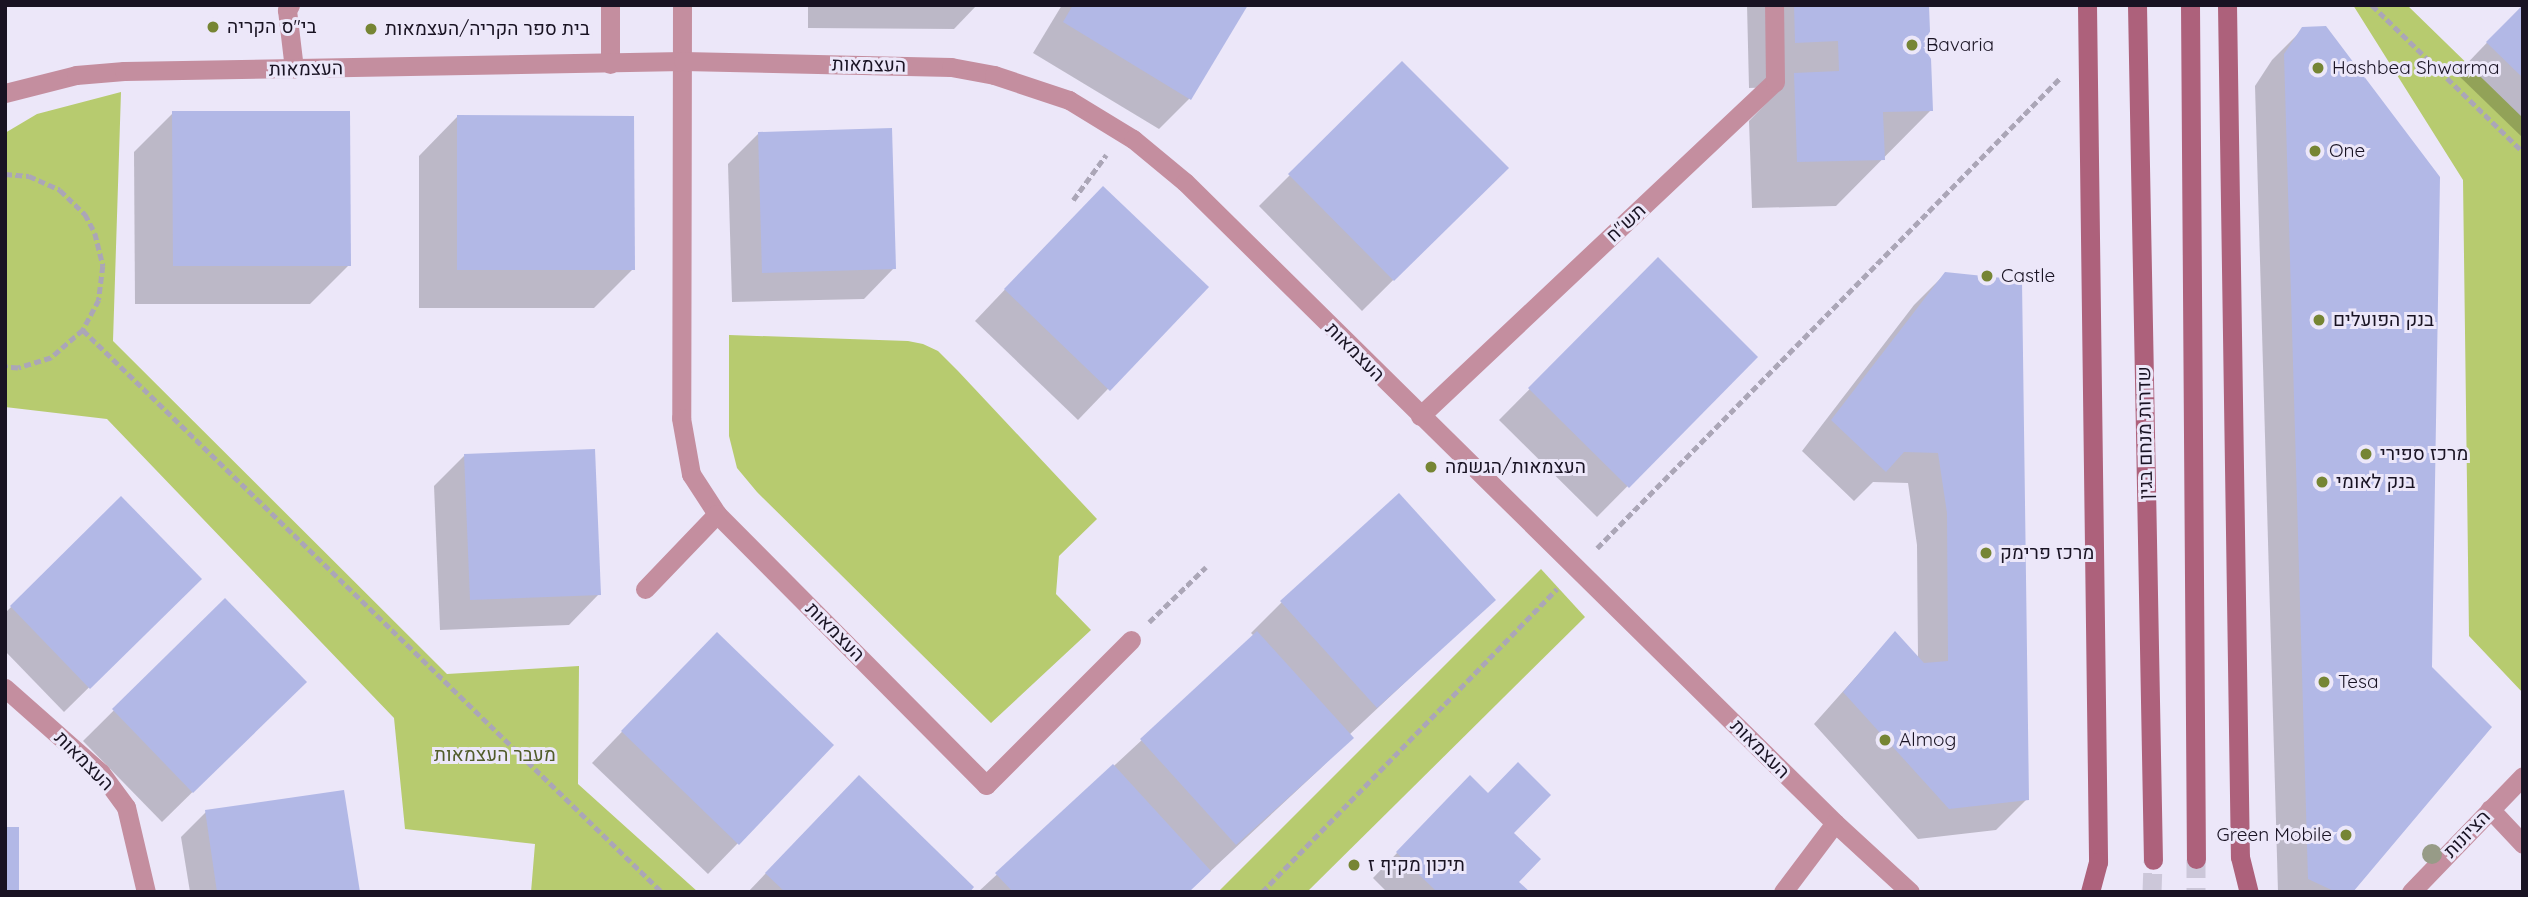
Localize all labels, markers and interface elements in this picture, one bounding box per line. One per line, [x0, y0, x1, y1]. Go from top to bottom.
place label: בי"ס הקריה [227, 16, 317, 38]
place label: בית ספר הקריה/העצמאות [385, 18, 590, 40]
marker: בי"ס הקריה [205, 19, 221, 35]
marker: בית ספר הקריה/העצמאות [363, 21, 379, 37]
place label: Bavaria [1926, 34, 1994, 56]
marker: Bavaria [1904, 37, 1920, 53]
street label: העצמאות [832, 53, 906, 77]
street label: העצמאות [269, 57, 343, 81]
place label: Hashbea Shwarma [2332, 57, 2499, 79]
marker: Hashbea Shwarma [2310, 60, 2326, 76]
place label: One [2329, 140, 2365, 162]
marker: One [2307, 143, 2323, 159]
street label: תש"ח [1601, 199, 1651, 247]
place label: Castle [2001, 265, 2055, 287]
marker: Castle [1979, 268, 1995, 284]
place label: בנק הפועלים [2333, 309, 2434, 331]
marker: בנק הפועלים [2311, 312, 2327, 328]
street label: העצמאות [1321, 318, 1389, 386]
street label: שדרות מנחם בגין [2132, 366, 2158, 500]
place label: מרכז ספירי [2380, 443, 2468, 465]
marker: מרכז ספירי [2358, 446, 2374, 462]
place label: העצמאות/הגשמה [1445, 456, 1586, 478]
marker: העצמאות/הגשמה [1423, 459, 1439, 475]
place label: בנק לאומי [2336, 471, 2415, 493]
marker: בנק לאומי [2314, 474, 2330, 490]
place label: מרכז פרימק [2000, 542, 2094, 564]
marker: מרכז פרימק [1978, 545, 1994, 561]
street label: העצמאות [801, 598, 869, 666]
place label: Tesa [2338, 671, 2379, 693]
marker: Tesa [2316, 674, 2332, 690]
street label: העצמאות [1726, 715, 1794, 783]
street label: העצמאות [50, 727, 118, 795]
place label: Almog [1899, 729, 1956, 751]
marker: Almog [1877, 732, 1893, 748]
park label: מעבר העצמאות [434, 744, 556, 766]
street label: הציונות [2439, 805, 2495, 863]
place label: Green Mobile [2217, 824, 2332, 846]
marker: Green Mobile [2338, 827, 2354, 843]
place label: תיכון מקיף ז [1368, 854, 1465, 876]
marker: תיכון מקיף ז [1346, 857, 1362, 873]

